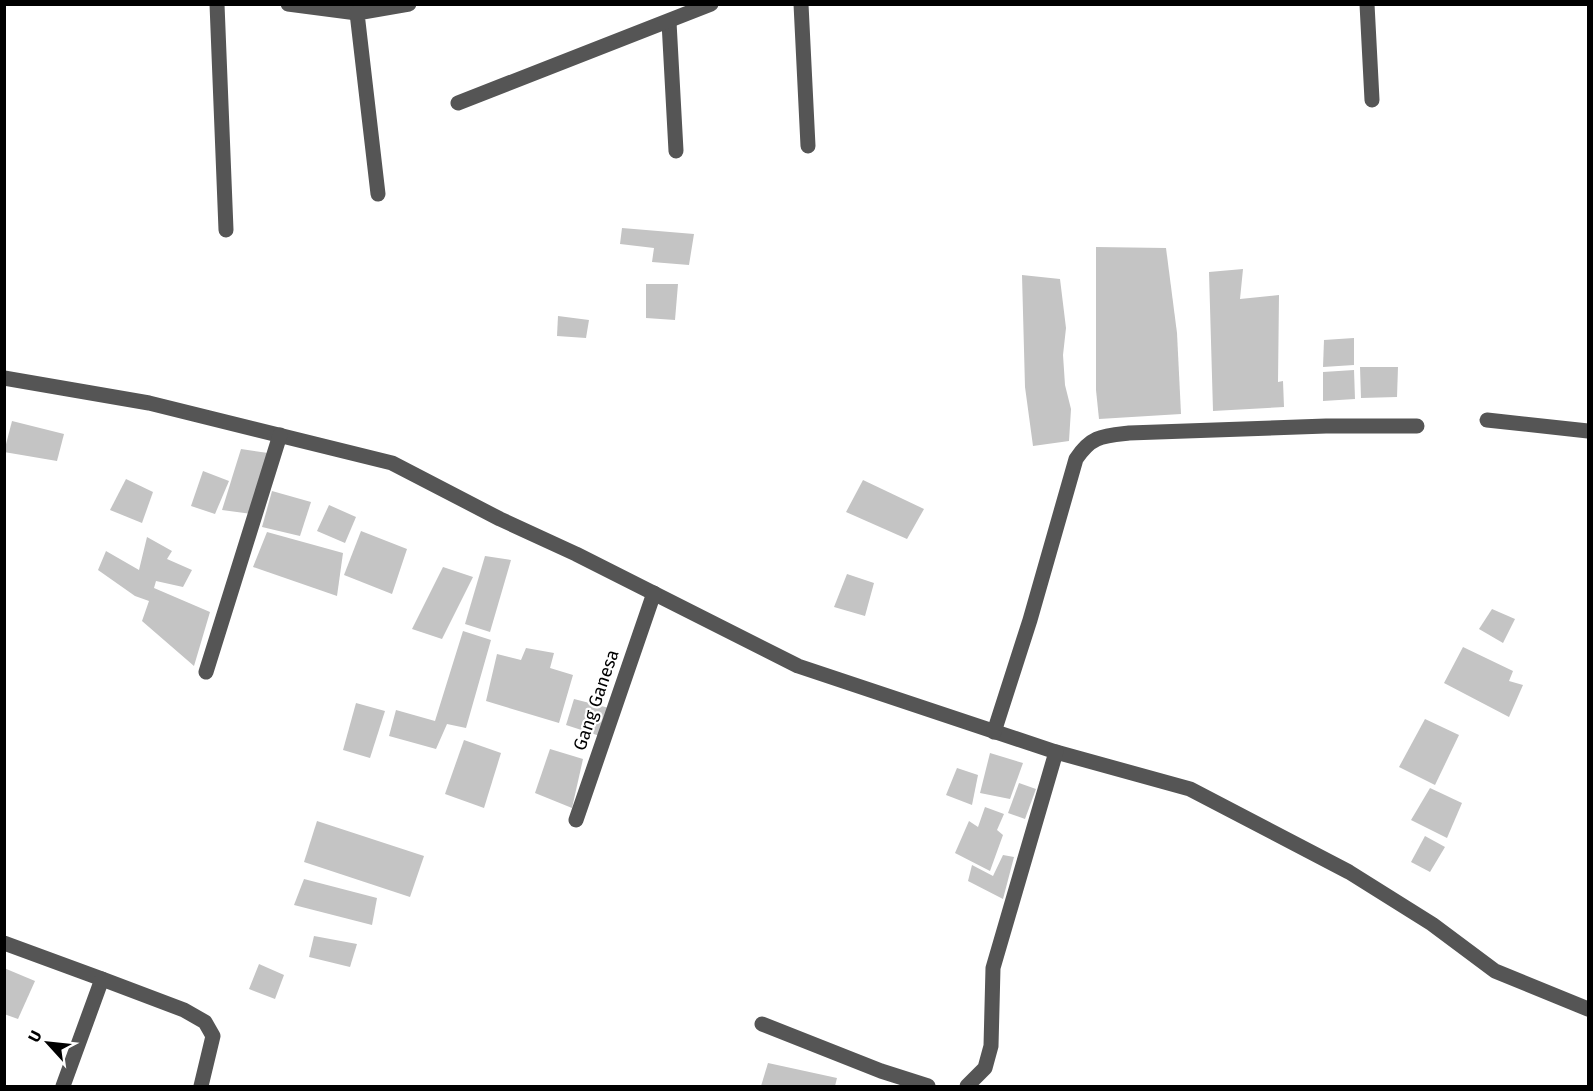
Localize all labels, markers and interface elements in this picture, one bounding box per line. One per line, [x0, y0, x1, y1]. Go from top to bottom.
street label: Gang Ganesa [568, 647, 624, 753]
north arrow [18, 1013, 78, 1073]
text: U [24, 1027, 46, 1045]

